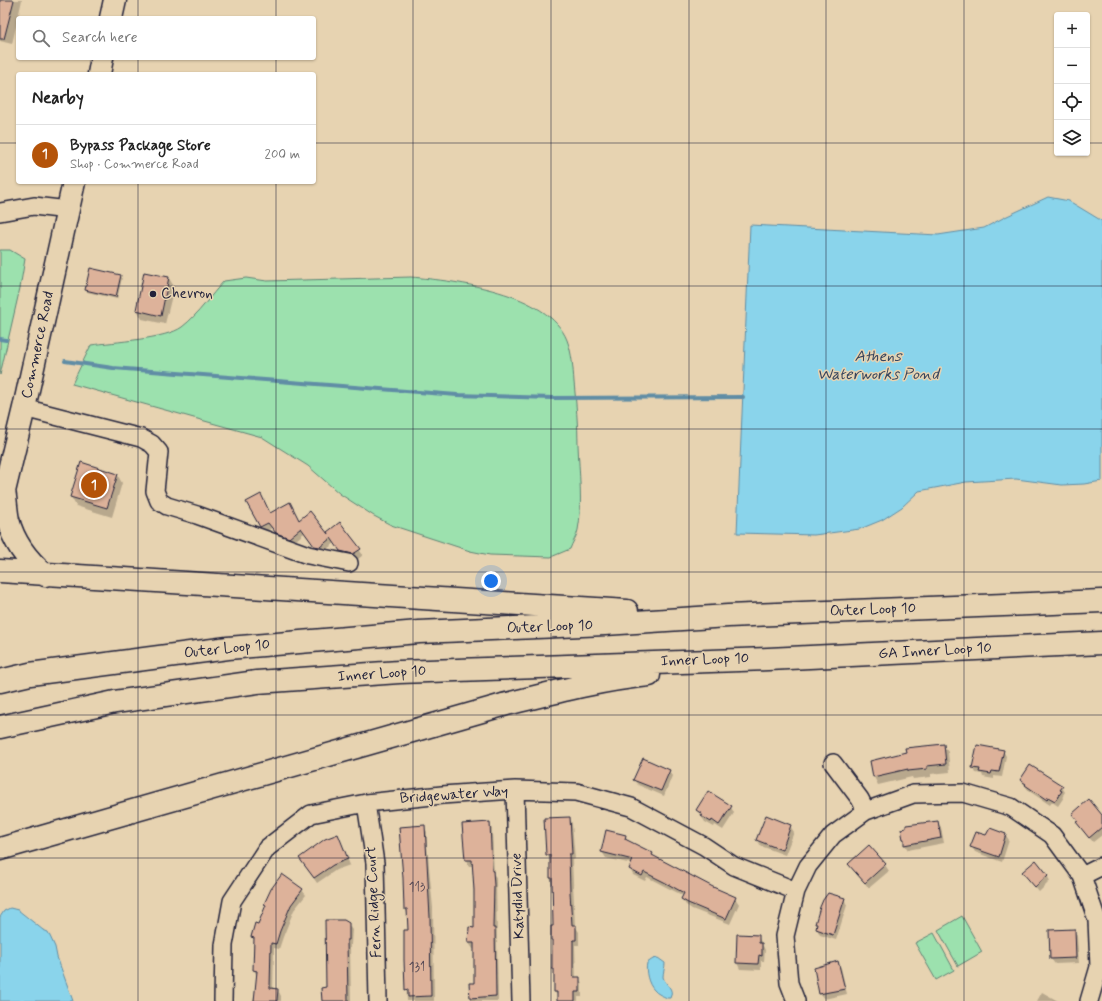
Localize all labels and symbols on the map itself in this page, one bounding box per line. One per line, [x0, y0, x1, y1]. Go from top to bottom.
place label: Chevron [161, 284, 213, 304]
street label: Commerce Road [17, 289, 59, 401]
marker: Chevron [148, 289, 158, 299]
water label: Athens Waterworks Pond [817, 346, 941, 385]
pin: 1 [81, 470, 107, 500]
your location [481, 571, 501, 591]
street label: Outer Loop 10 [829, 598, 917, 622]
street label: Outer Loop 10 [506, 615, 594, 639]
street label: Outer Loop 10 [183, 635, 271, 663]
street label: GA Inner Loop 10 [878, 638, 992, 664]
street label: Inner Loop 10 [660, 648, 750, 672]
street label: Inner Loop 10 [337, 661, 427, 687]
street label: Bridgewater Way [399, 781, 509, 809]
street label: Fern Ridge Court [361, 846, 388, 958]
street label: Katydid Drive [506, 852, 530, 940]
house number: 113 [409, 879, 426, 896]
house number: 131 [409, 959, 425, 976]

